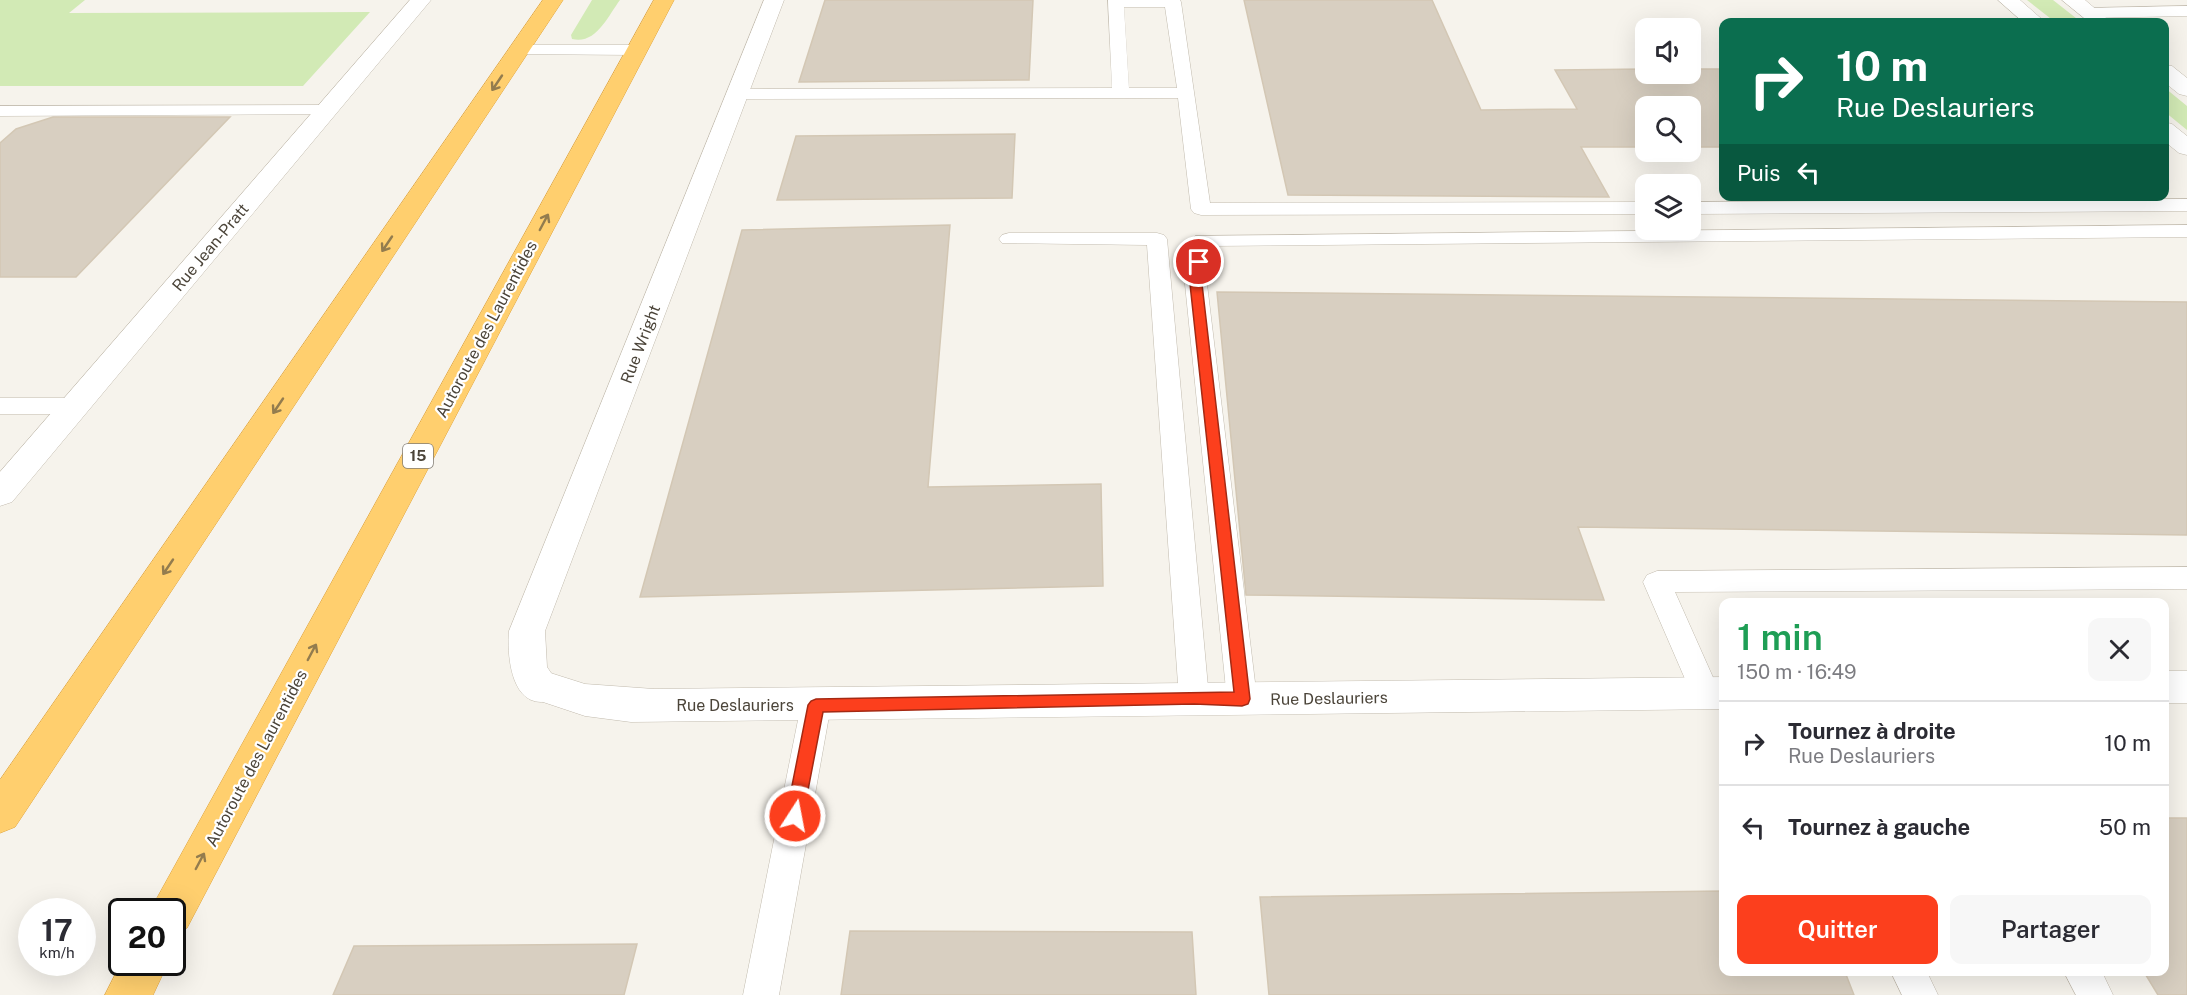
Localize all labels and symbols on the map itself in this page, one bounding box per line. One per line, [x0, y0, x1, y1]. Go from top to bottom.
one-way arrow [491, 74, 503, 91]
street label: Rue Jean-Pratt [168, 200, 253, 295]
one-way arrow [539, 213, 550, 231]
one-way arrow [381, 235, 393, 252]
pin [1173, 236, 1224, 287]
street label: Autoroute des Laurentides [432, 238, 541, 421]
street label: Rue Wright [617, 302, 664, 386]
one-way arrow [271, 397, 284, 414]
road number: 15 [403, 444, 433, 468]
one-way arrow [162, 558, 174, 575]
one-way arrow [307, 644, 318, 662]
street label: Autoroute des Laurentides [202, 667, 311, 850]
street label: Rue Deslauriers [1270, 688, 1388, 709]
street label: Rue Deslauriers [676, 696, 794, 715]
position arrow [763, 784, 827, 848]
one-way arrow [194, 853, 206, 870]
speed limit sign: 20 [108, 898, 186, 976]

